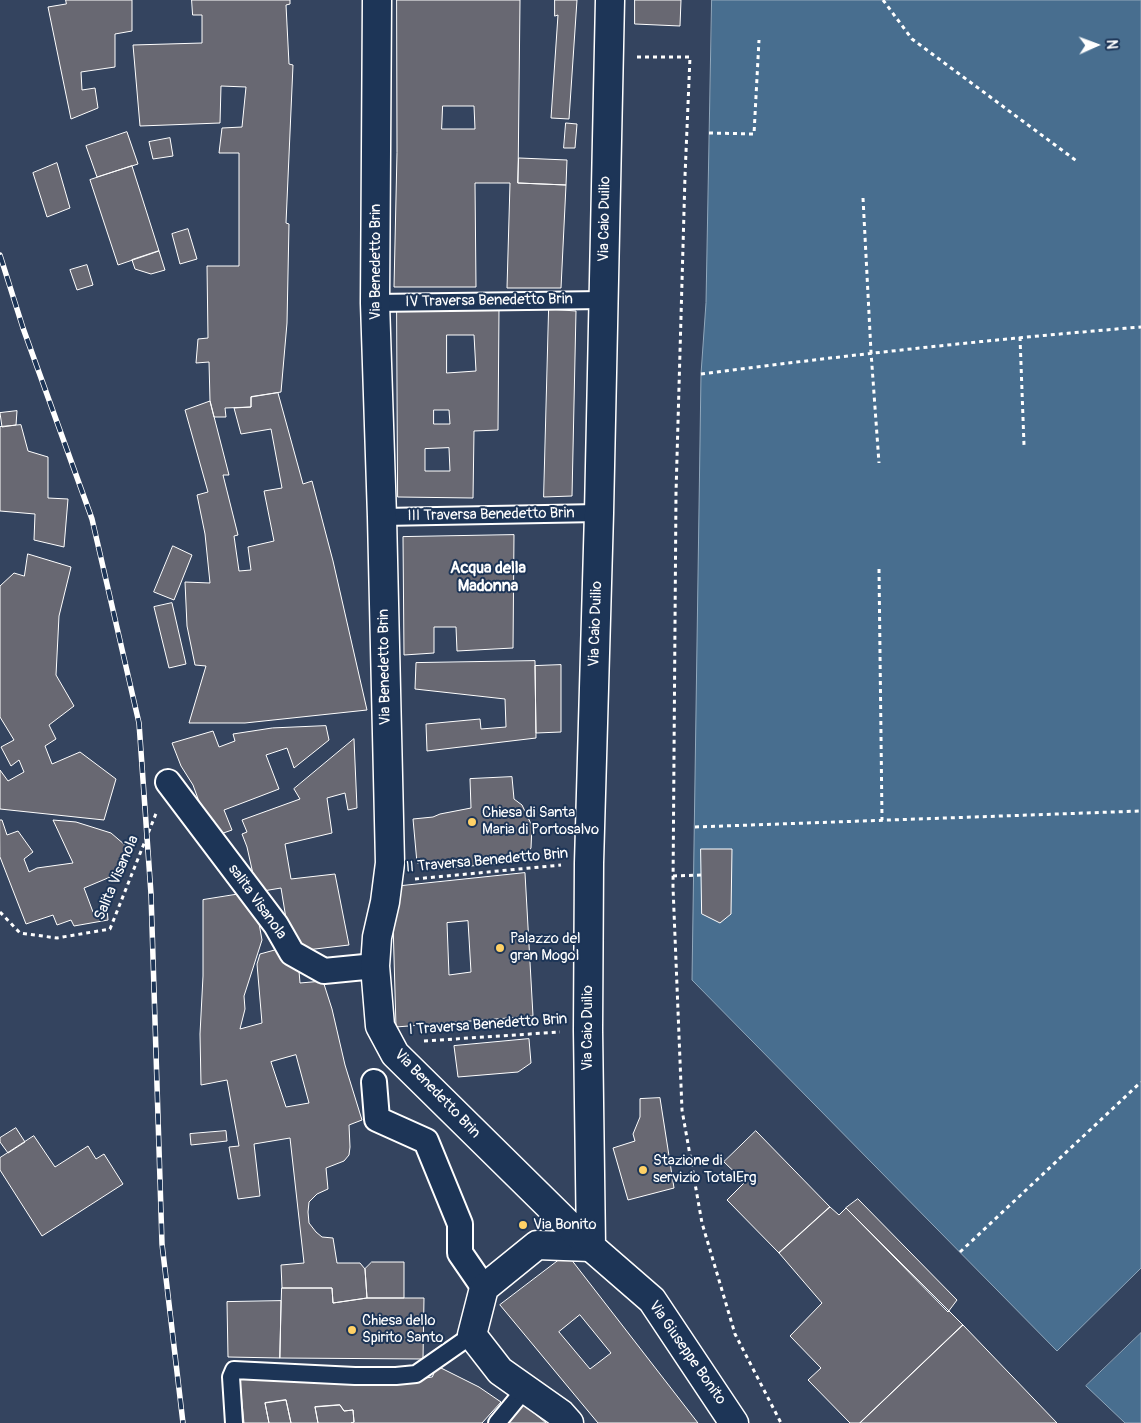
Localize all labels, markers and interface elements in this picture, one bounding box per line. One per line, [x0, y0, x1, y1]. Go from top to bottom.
north arrow [1071, 20, 1121, 70]
text: N [1103, 39, 1120, 49]
street label: Via Caio Duilio [595, 176, 615, 262]
street label: Via Benedetto Brin [367, 204, 385, 320]
street label: IV Traversa Benedetto Brin [405, 291, 573, 311]
street label: III Traversa Benedetto Brin [407, 505, 575, 525]
district label: Acqua della Madonna [450, 559, 526, 597]
street label: Via Caio Duilio [586, 581, 606, 667]
street label: Via Benedetto Brin [375, 609, 395, 725]
place label: Chiesa di Santa Maria di Portosalvo [482, 804, 599, 839]
marker: Chiesa di Santa Maria di Portosalvo [466, 816, 478, 828]
street label: Salita Visanola [91, 833, 143, 923]
street label: II Traversa Benedetto Brin [405, 845, 569, 877]
street label: salita Visanola [224, 861, 290, 943]
place label: Palazzo del gran Mogol [510, 930, 581, 965]
marker: Palazzo del gran Mogol [494, 942, 506, 954]
street label: Via Caio Duilio [579, 985, 597, 1071]
street label: I Traversa Benedetto Brin [408, 1010, 568, 1040]
street label: Via Benedetto Brin [390, 1046, 484, 1142]
place label: Stazione di servizio TotalErg [653, 1152, 757, 1187]
marker: Stazione di servizio TotalErg [637, 1164, 649, 1176]
place label: Via Bonito [533, 1216, 597, 1234]
marker: Via Bonito [517, 1219, 529, 1231]
street label: Via Giuseppe Bonito [644, 1298, 730, 1408]
place label: Chiesa dello Spirito Santo [362, 1312, 444, 1347]
marker: Chiesa dello Spirito Santo [346, 1324, 358, 1336]

